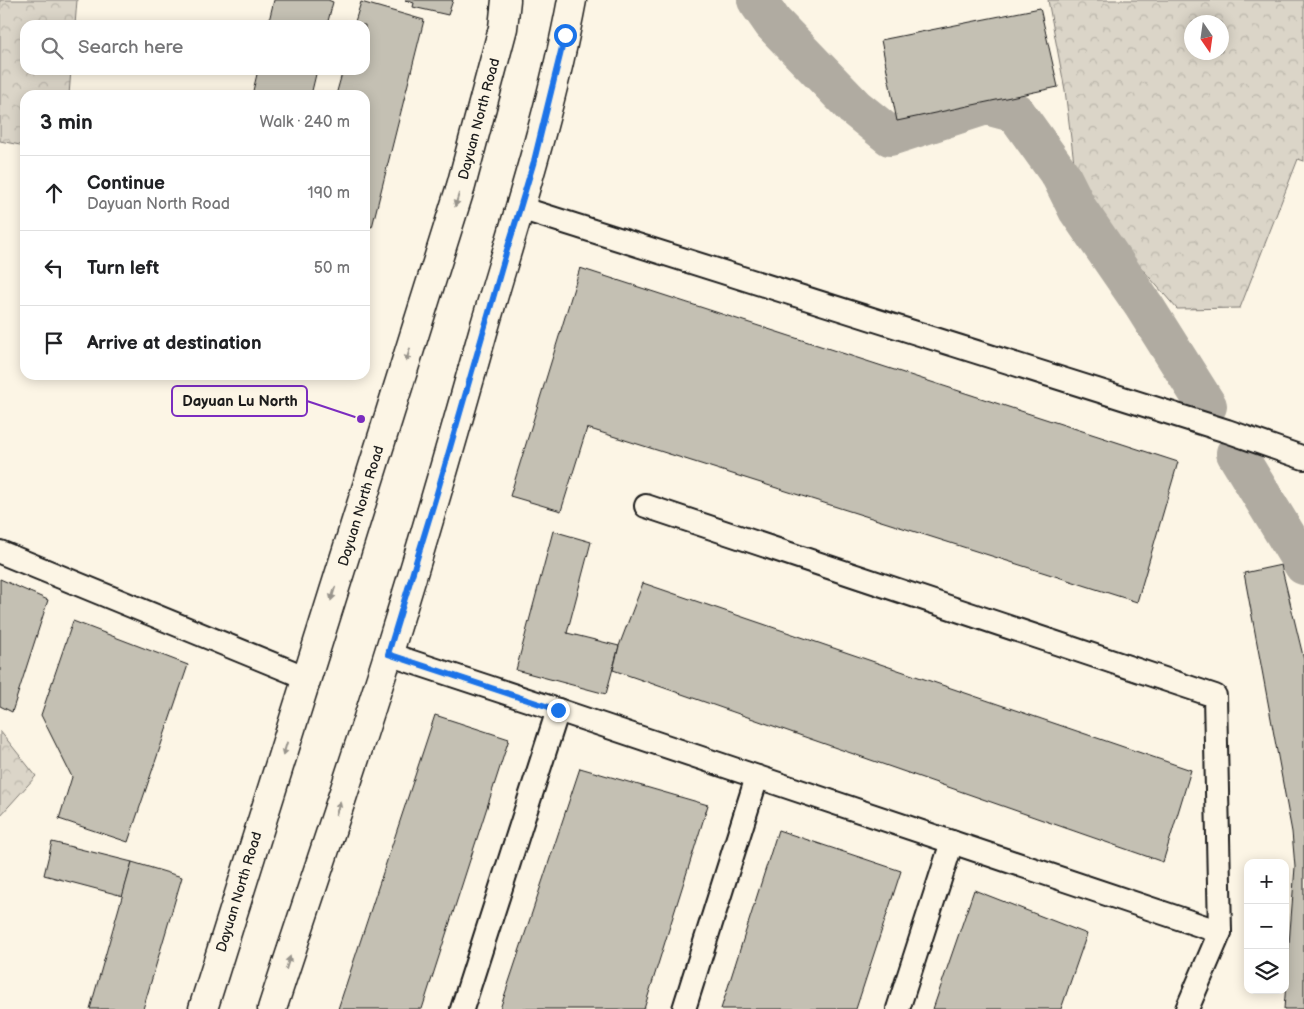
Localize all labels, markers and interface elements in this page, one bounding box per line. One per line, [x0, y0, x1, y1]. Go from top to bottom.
north arrow [1184, 15, 1229, 60]
search box [20, 20, 370, 75]
route start [554, 24, 577, 47]
icon: search [38, 34, 66, 62]
text: Search here [78, 36, 183, 59]
street label: Dayuan North Road [455, 56, 503, 182]
text: 3 min [40, 110, 93, 135]
text: Walk · 240 m [260, 113, 350, 132]
text: Continue [87, 172, 165, 195]
icon: ahead [40, 179, 68, 207]
text: 190 m [308, 184, 350, 203]
one-way arrow [453, 193, 461, 208]
text: Dayuan North Road [87, 195, 230, 214]
icon: left [40, 254, 68, 282]
text: Turn left [87, 257, 159, 280]
text: 50 m [314, 259, 350, 278]
icon: arrive [40, 329, 68, 357]
text: Arrive at destination [87, 332, 262, 355]
one-way arrow [404, 348, 412, 363]
callout: Dayuan Lu North [172, 386, 307, 416]
text: Dayuan Lu North [182, 392, 298, 411]
street label: Dayuan North Road [335, 444, 387, 568]
one-way arrow [329, 586, 337, 601]
route end [547, 699, 570, 722]
one-way arrow [280, 741, 288, 756]
one-way arrow [334, 800, 342, 815]
street label: Dayuan North Road [213, 830, 265, 954]
map controls [1244, 859, 1289, 994]
button: + [1244, 859, 1289, 904]
button: − [1244, 904, 1289, 949]
button: layers [1244, 949, 1289, 994]
one-way arrow [284, 955, 292, 970]

